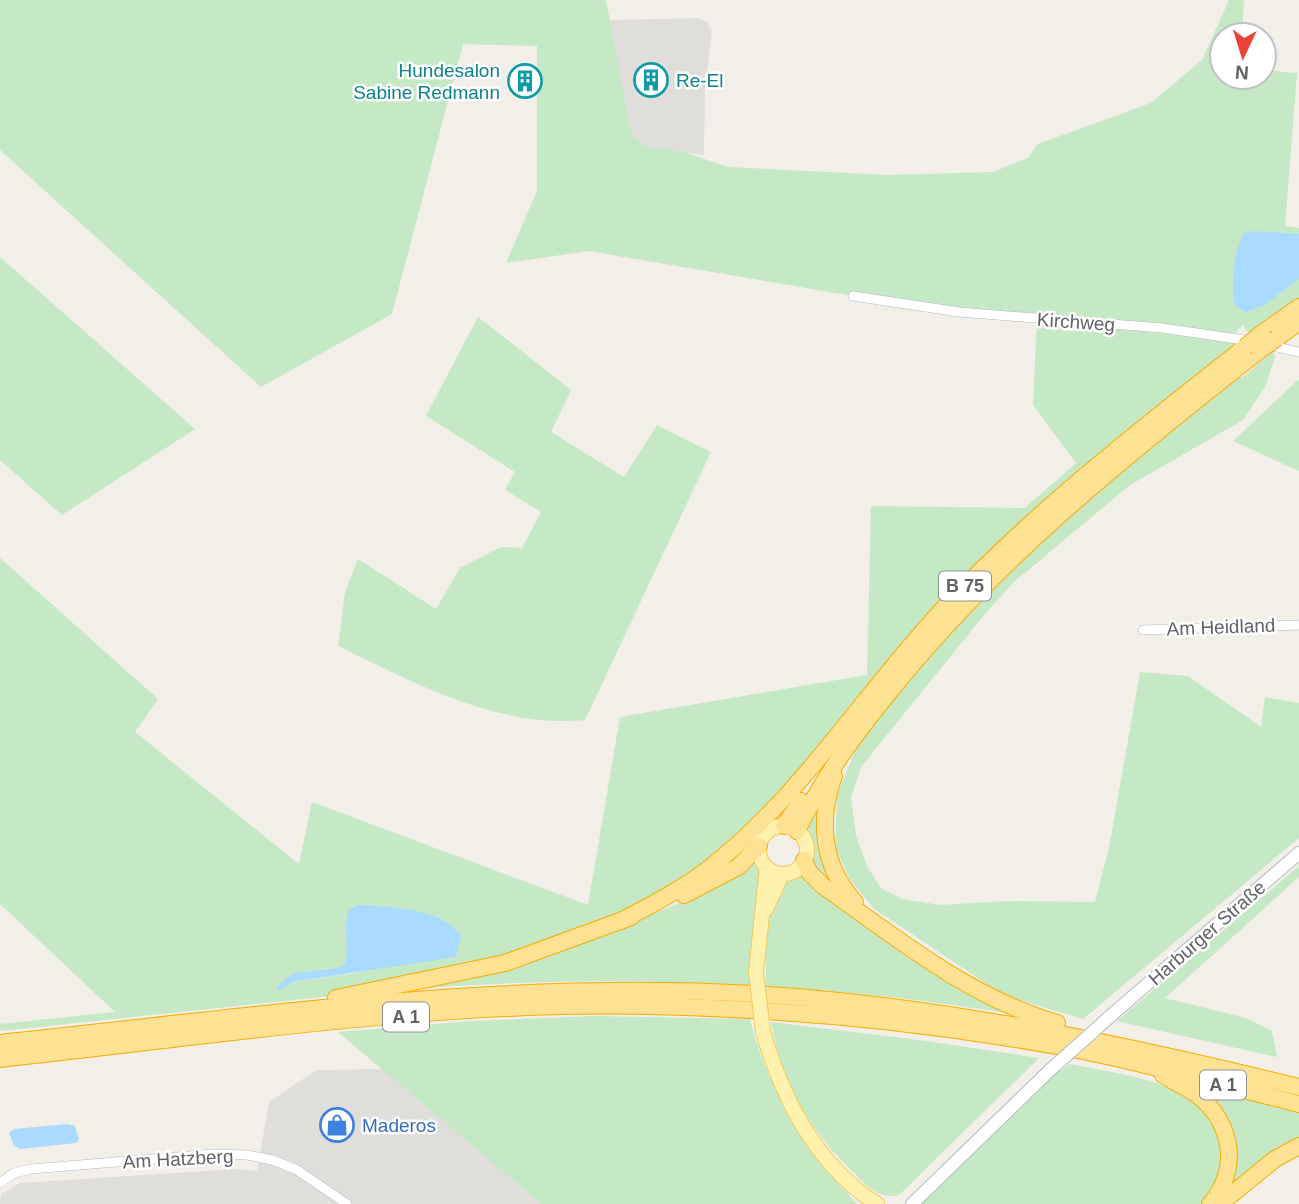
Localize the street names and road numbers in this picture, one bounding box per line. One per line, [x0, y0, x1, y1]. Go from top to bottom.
street label: Kirchweg [1036, 309, 1116, 335]
road number: B 75 [939, 572, 991, 600]
street label: Am Heidland [1166, 615, 1276, 639]
street label: Harburger Straße [1144, 877, 1270, 989]
road number: A 1 [383, 1002, 429, 1032]
road number: A 1 [1200, 1070, 1246, 1100]
street label: Am Hatzberg [122, 1146, 234, 1172]

